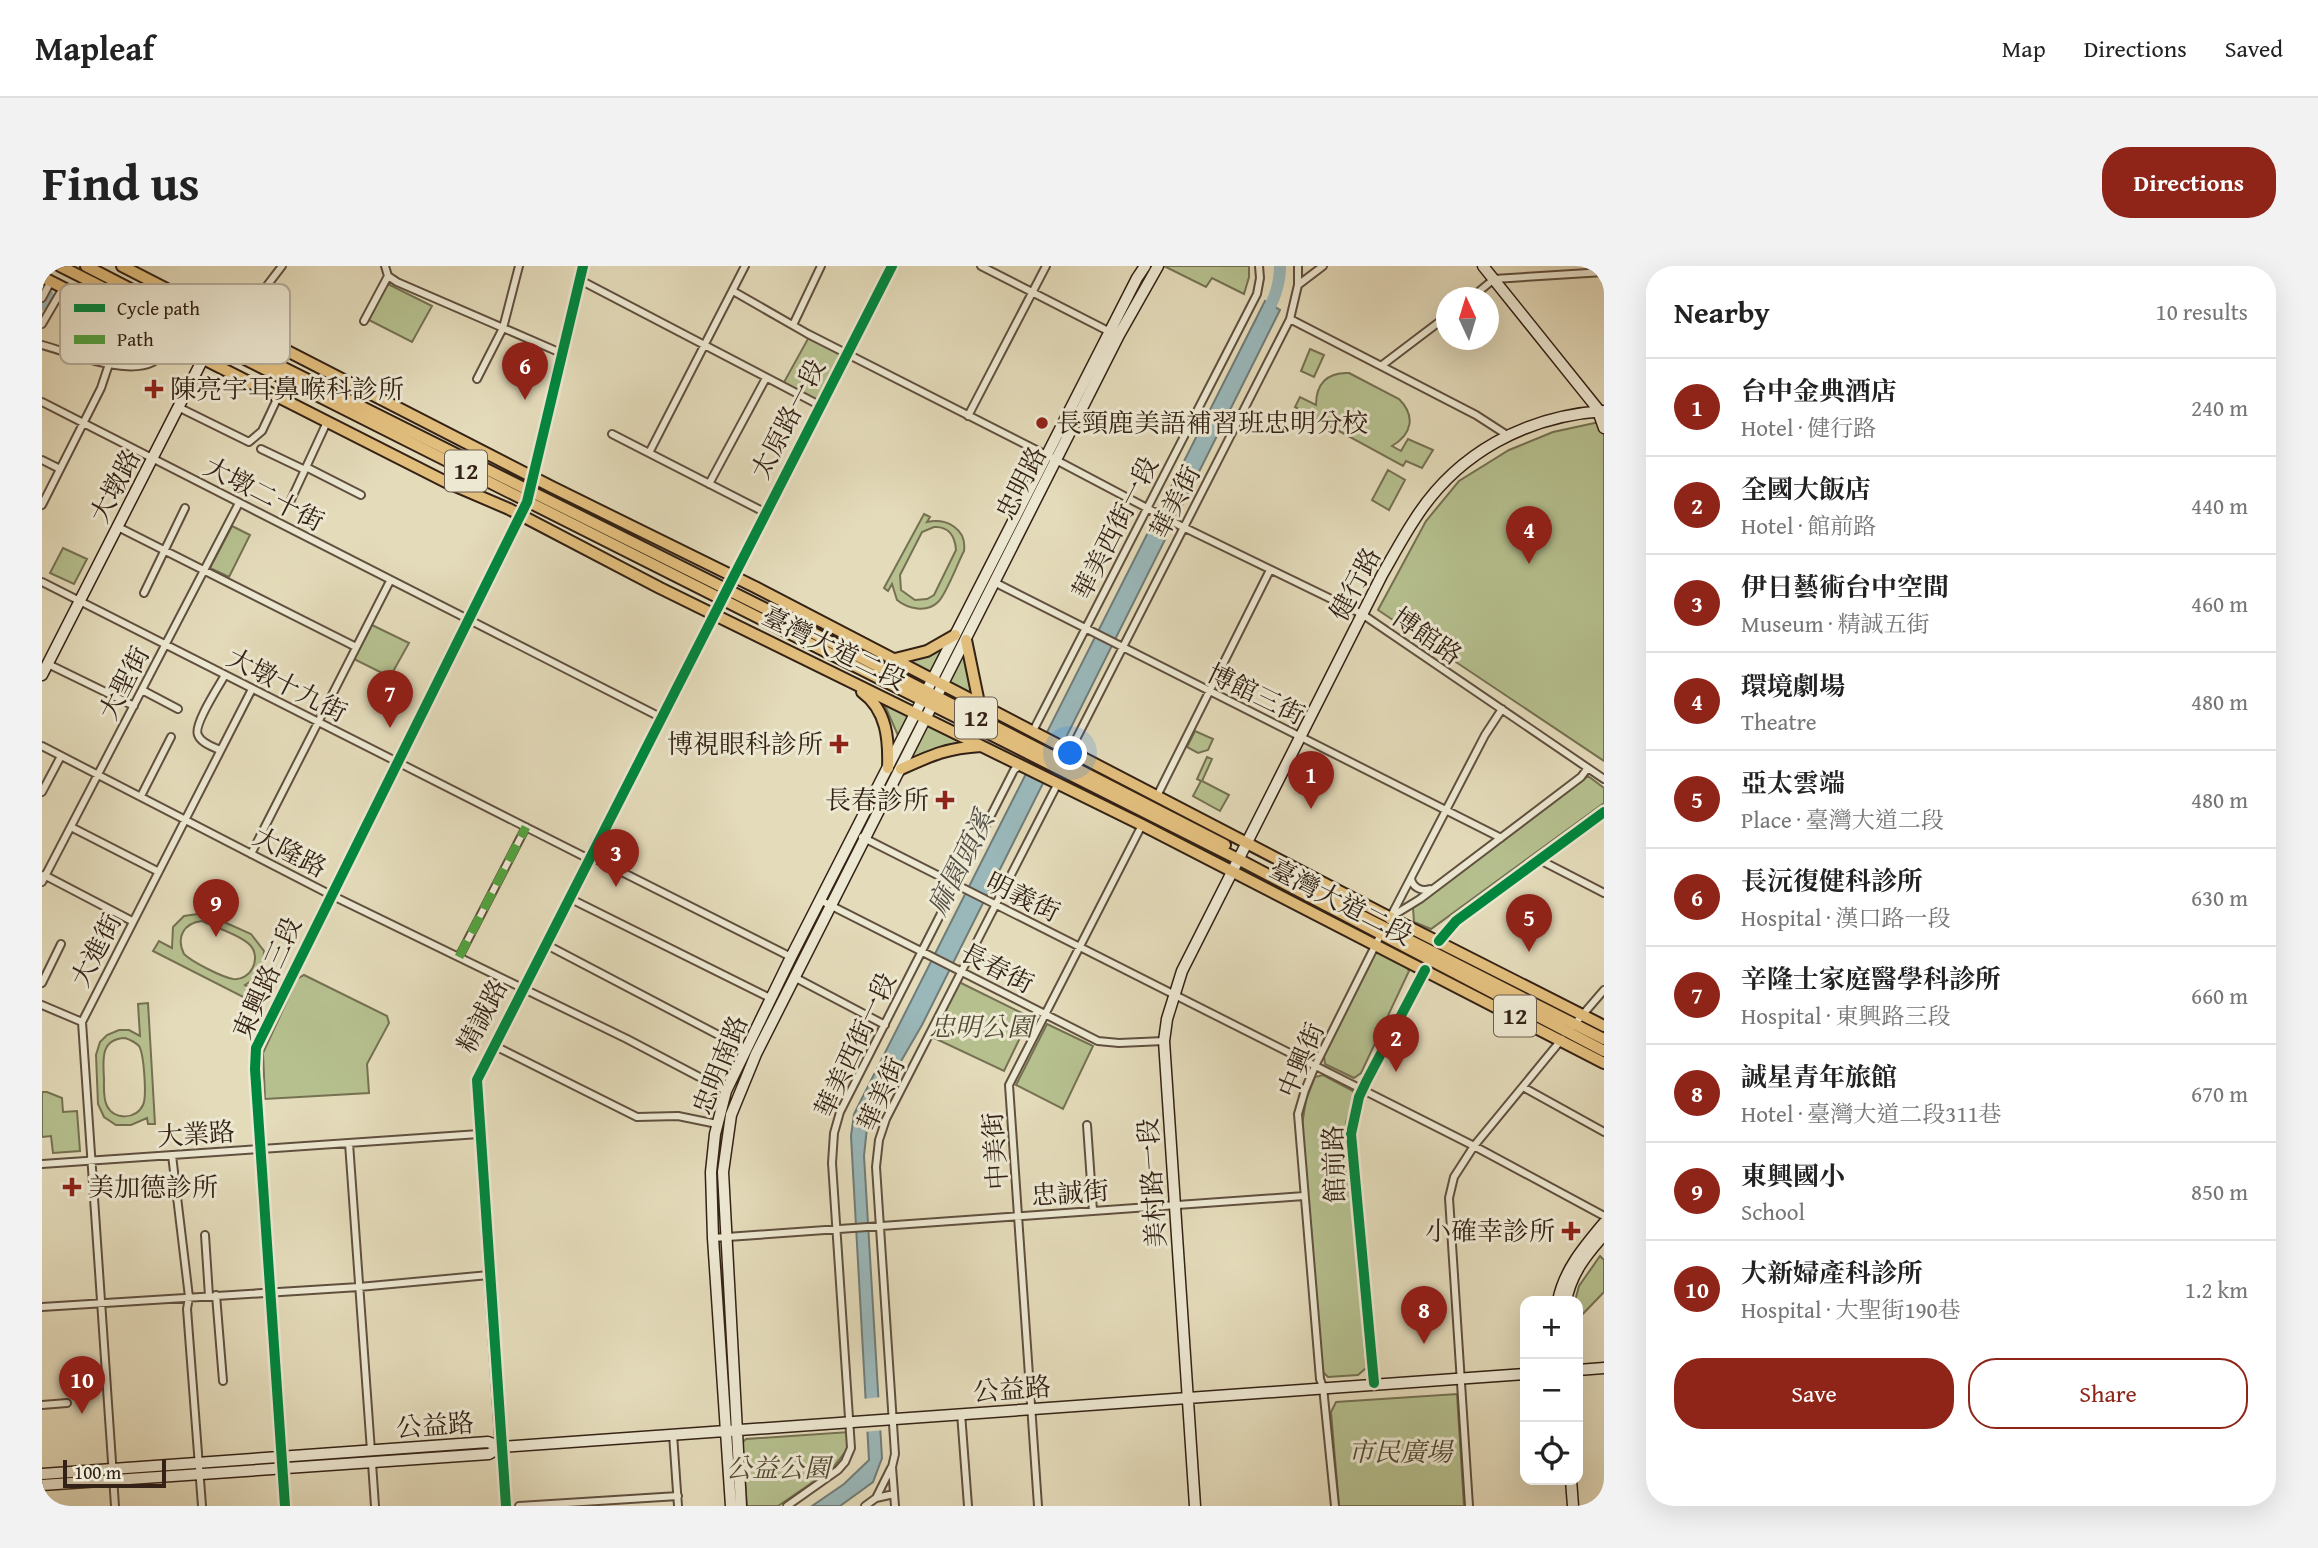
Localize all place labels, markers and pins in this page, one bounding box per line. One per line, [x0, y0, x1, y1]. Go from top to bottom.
pin: 6 [502, 342, 548, 400]
place label: 陳亮宇耳鼻喉科診所 [170, 369, 404, 408]
marker: 陳亮宇耳鼻喉科診所 [144, 379, 164, 399]
place label: 長頸鹿美語補習班忠明分校 [1056, 403, 1368, 442]
marker: 長頸鹿美語補習班忠明分校 [1034, 415, 1050, 431]
pin: 4 [1506, 506, 1552, 564]
pin: 7 [367, 670, 413, 728]
place label: 博視眼科診所 [667, 724, 823, 763]
marker: 博視眼科診所 [829, 734, 849, 754]
pin: 1 [1288, 751, 1334, 809]
place label: 長春診所 [825, 780, 929, 819]
marker: 長春診所 [935, 790, 955, 810]
pin: 3 [593, 829, 639, 887]
pin: 9 [193, 879, 239, 937]
pin: 5 [1506, 894, 1552, 952]
pin: 2 [1373, 1014, 1419, 1072]
place label: 美加德診所 [88, 1167, 218, 1206]
marker: 美加德診所 [62, 1177, 82, 1197]
place label: 小確幸診所 [1425, 1211, 1555, 1250]
marker: 小確幸診所 [1561, 1221, 1581, 1241]
pin: 8 [1401, 1286, 1447, 1344]
pin: 10 [59, 1356, 105, 1414]

